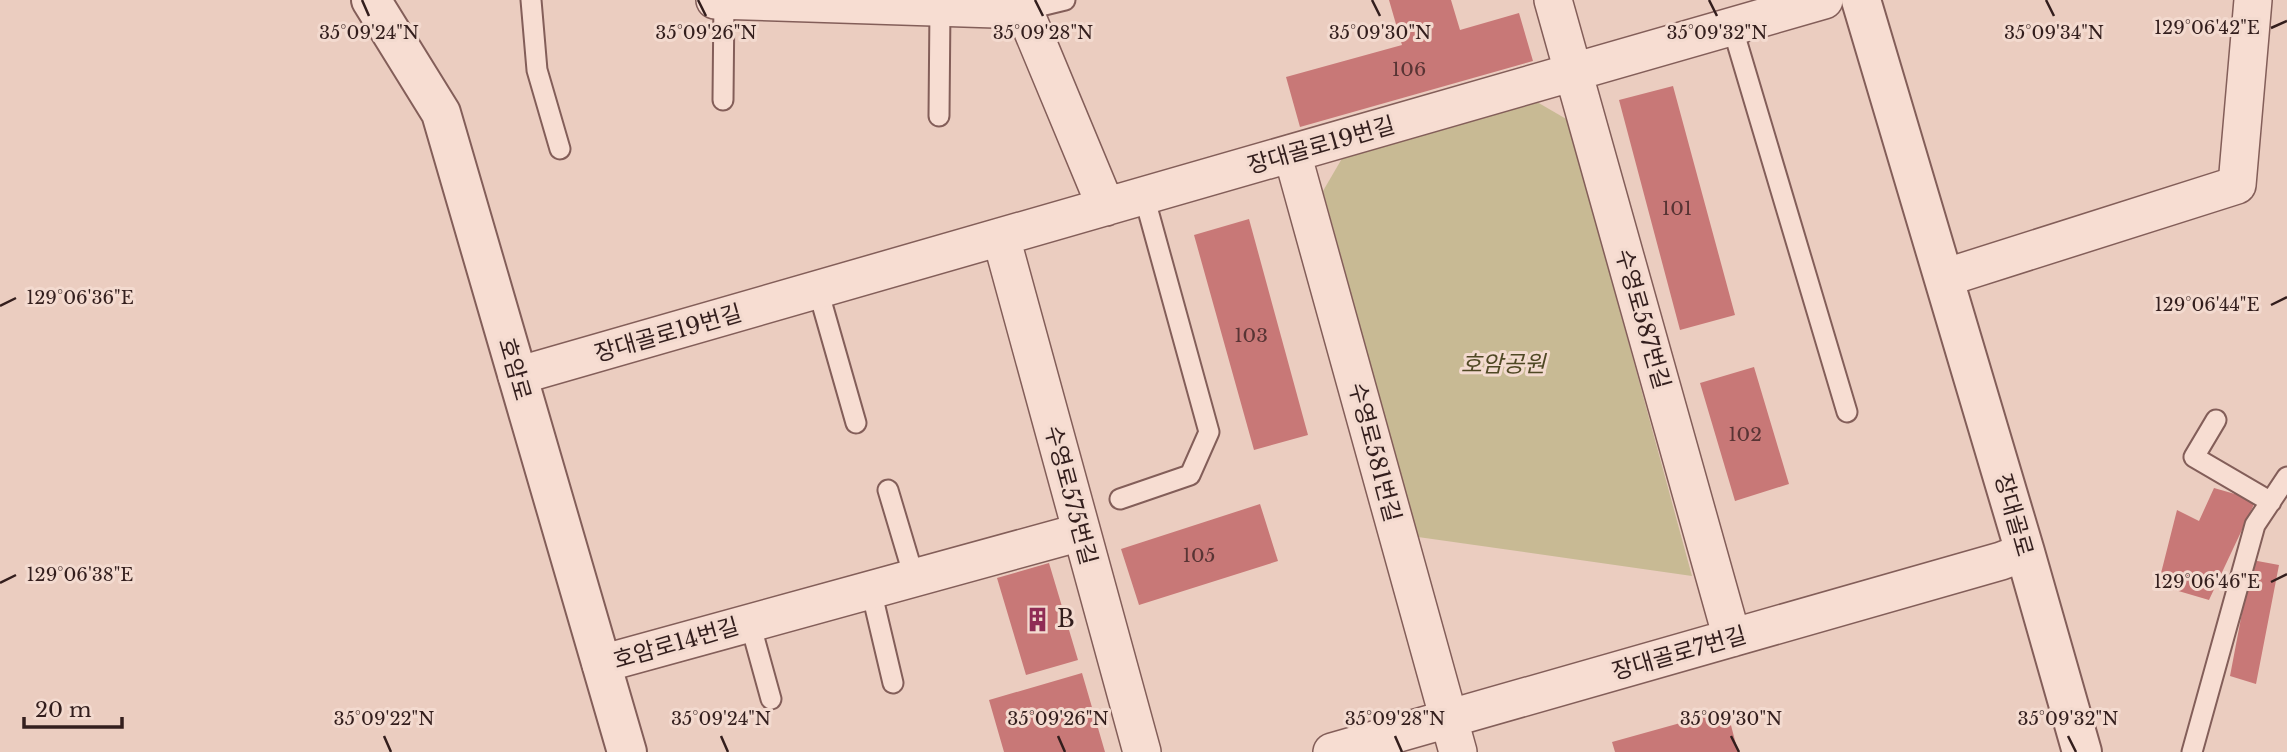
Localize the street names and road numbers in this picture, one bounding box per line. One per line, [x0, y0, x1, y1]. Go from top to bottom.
street label: 장대골로19번길 [1244, 111, 1398, 179]
street label: 수영로587번길 [1610, 246, 1676, 392]
street label: 장대골로19번길 [591, 299, 745, 367]
street label: 호암로 [493, 335, 537, 403]
street label: 수영로581번길 [1343, 379, 1407, 525]
street label: 수영로575번길 [1039, 422, 1103, 568]
street label: 장대골로 [1989, 470, 2039, 560]
street label: 호암로14번길 [610, 612, 742, 674]
street label: 장대골로7번길 [1609, 620, 1749, 686]

